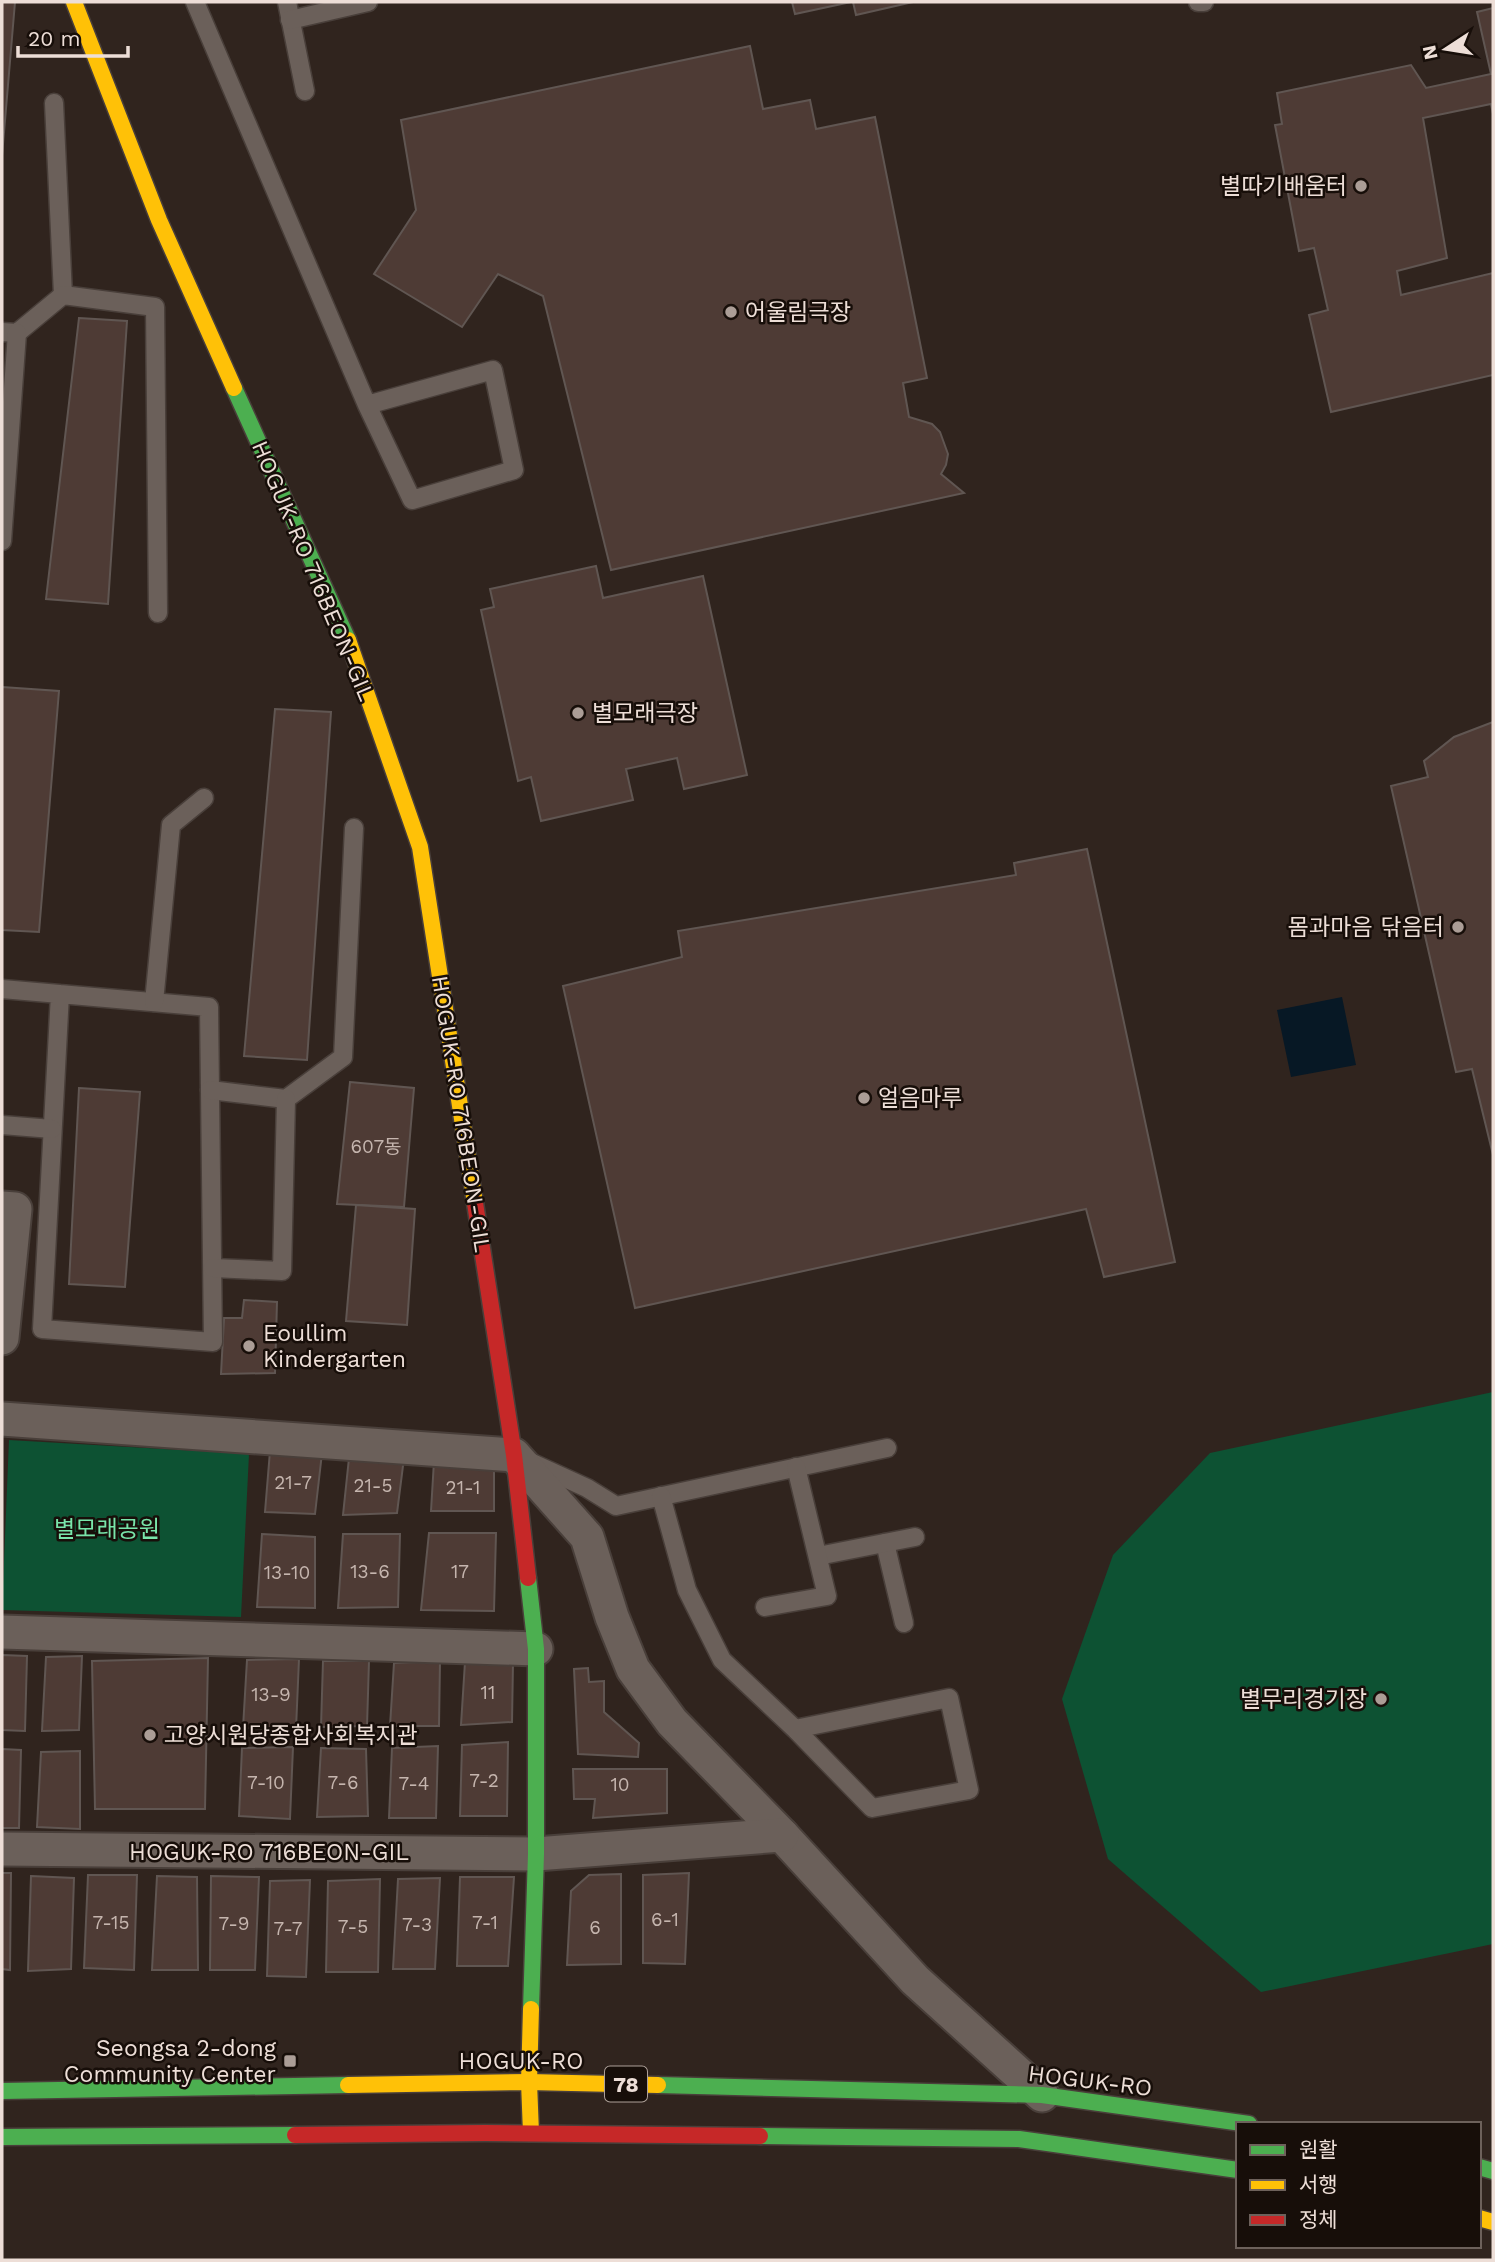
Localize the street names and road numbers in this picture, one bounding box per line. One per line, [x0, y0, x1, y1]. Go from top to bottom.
street label: HOGUK-RO 716BEON-GIL [246, 437, 380, 705]
street label: HOGUK-RO 716BEON-GIL [426, 974, 496, 1255]
street label: HOGUK-RO 716BEON-GIL [129, 1839, 409, 1866]
street label: HOGUK-RO [459, 2048, 583, 2075]
street label: HOGUK-RO [1026, 2060, 1154, 2102]
road number: 78 [605, 2066, 647, 2102]

